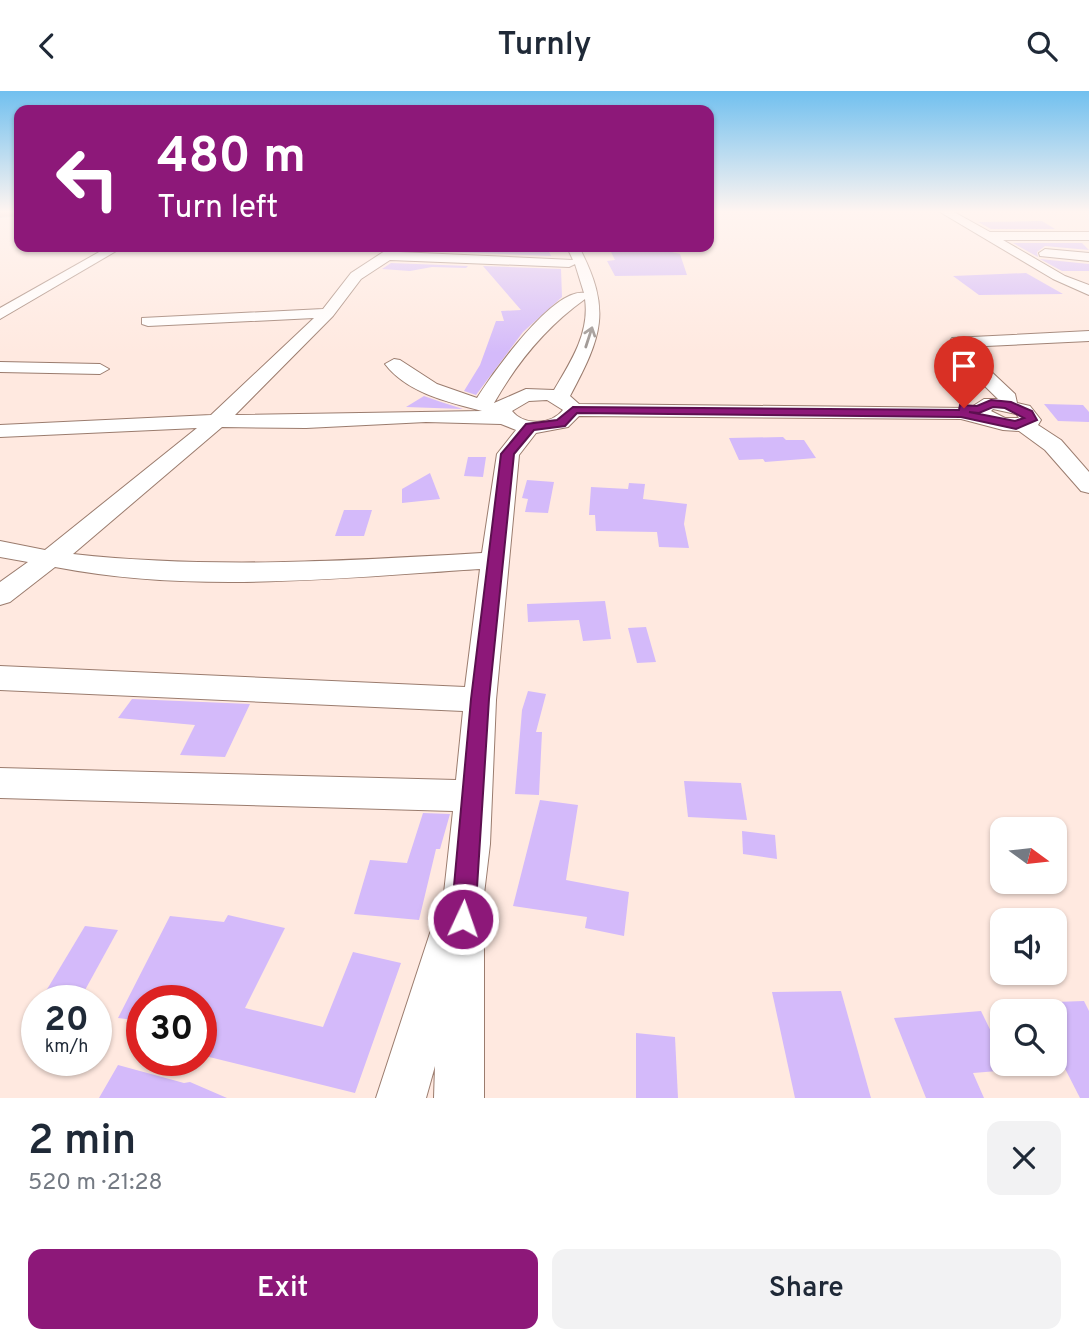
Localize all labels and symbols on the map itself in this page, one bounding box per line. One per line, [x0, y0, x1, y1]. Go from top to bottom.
one-way arrow [584, 326, 596, 348]
pin [934, 336, 994, 408]
north arrow [990, 817, 1068, 894]
position arrow [426, 882, 500, 956]
speed limit sign: 30 [126, 985, 217, 1076]

